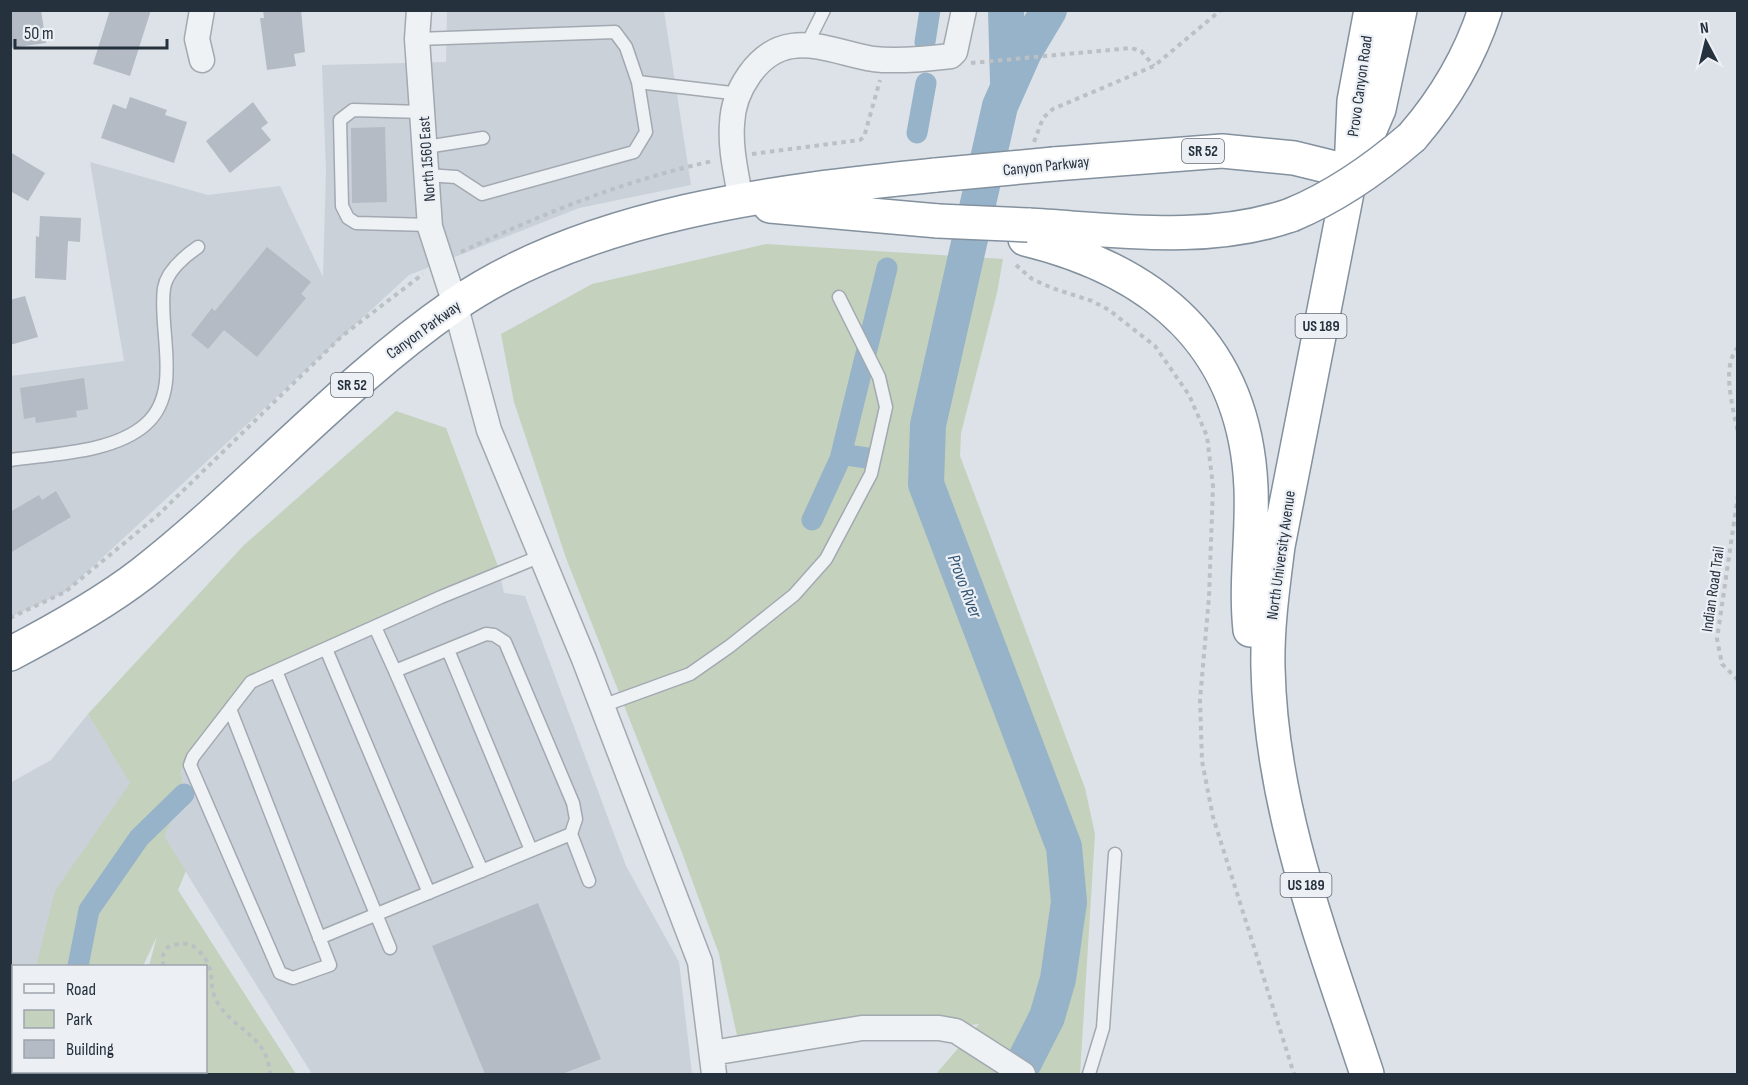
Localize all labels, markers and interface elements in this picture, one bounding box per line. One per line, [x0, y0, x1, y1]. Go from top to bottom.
scale bar [15, 12, 166, 50]
north arrow [1676, 12, 1736, 72]
text: N [1699, 19, 1710, 39]
text: 50 m [24, 23, 54, 44]
street label: Provo Canyon Road [1344, 34, 1377, 138]
street label: North 1560 East [415, 115, 440, 202]
road number: SR 52 [1182, 139, 1224, 163]
street label: Canyon Parkway [1002, 152, 1090, 180]
street label: Canyon Parkway [383, 297, 465, 363]
road number: US 189 [1296, 314, 1346, 338]
road number: SR 52 [331, 373, 373, 397]
street label: North University Avenue [1263, 490, 1300, 621]
street label: Indian Road Trail [1698, 545, 1729, 633]
water label: Provo River [943, 551, 987, 622]
road number: US 189 [1280, 873, 1332, 897]
legend [12, 965, 207, 1073]
text: Road [66, 979, 96, 1000]
text: Park [66, 1009, 92, 1030]
text: Building [66, 1039, 114, 1060]

